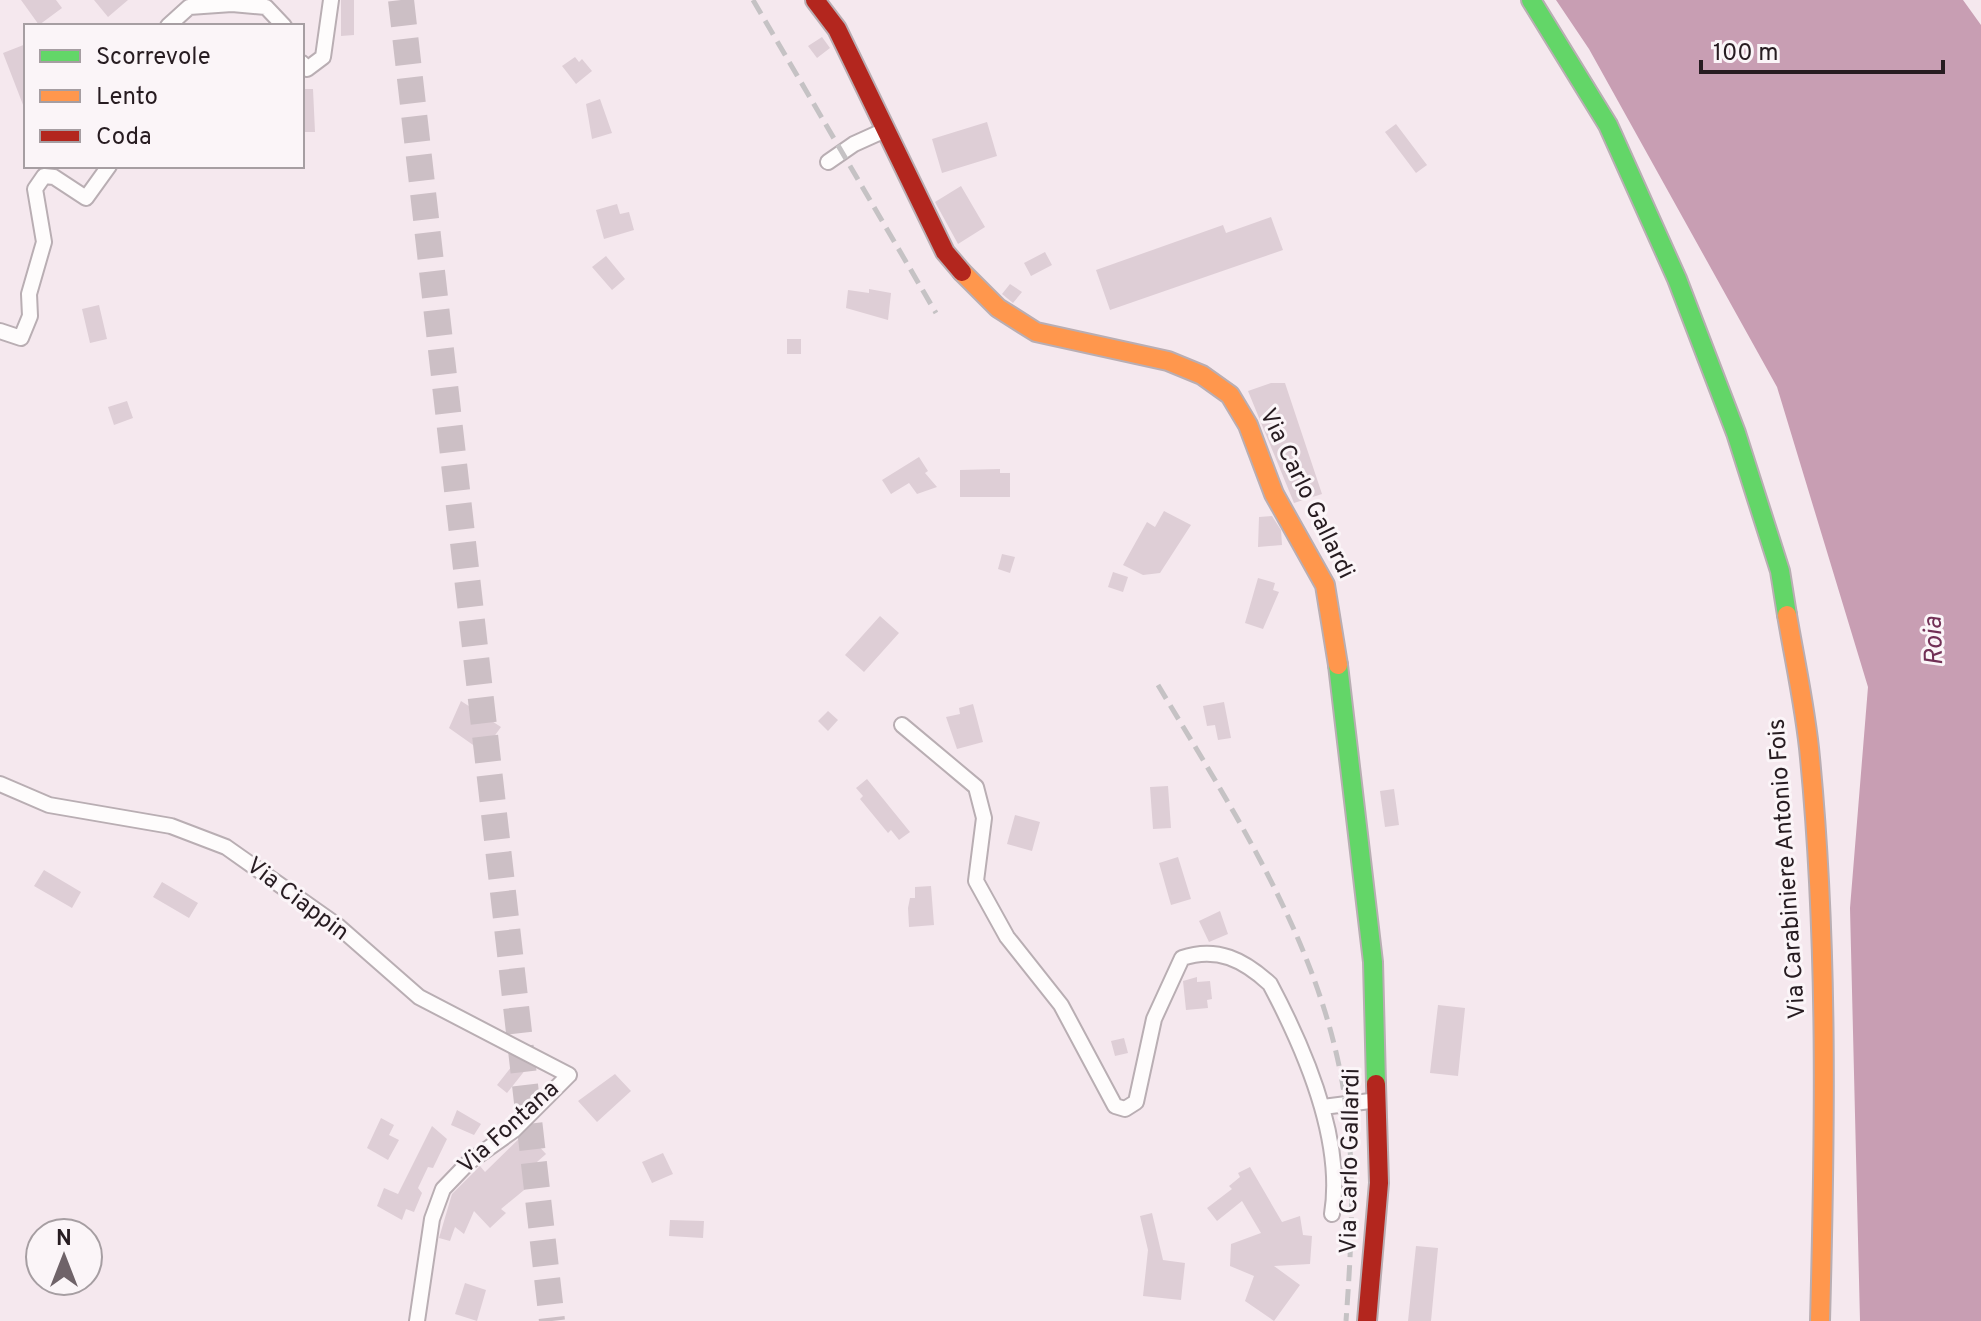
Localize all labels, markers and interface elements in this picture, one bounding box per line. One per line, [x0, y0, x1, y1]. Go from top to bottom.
legend [24, 24, 304, 168]
scale bar [1701, 24, 1943, 74]
text: 100 m [1713, 39, 1779, 69]
text: Scorrevole [96, 43, 211, 73]
text: Lento [96, 83, 158, 113]
text: Coda [96, 123, 152, 153]
street label: Via Carlo Gallardi [1252, 404, 1360, 584]
water label: Roia [1918, 615, 1952, 666]
street label: Via Carabiniere Antonio Fois [1763, 718, 1813, 1020]
street label: Via Ciappin [240, 852, 354, 948]
street label: Via Carlo Gallardi [1334, 1068, 1368, 1254]
street label: Via Fontana [452, 1075, 566, 1181]
north arrow [24, 1217, 104, 1297]
text: N [56, 1226, 72, 1253]

